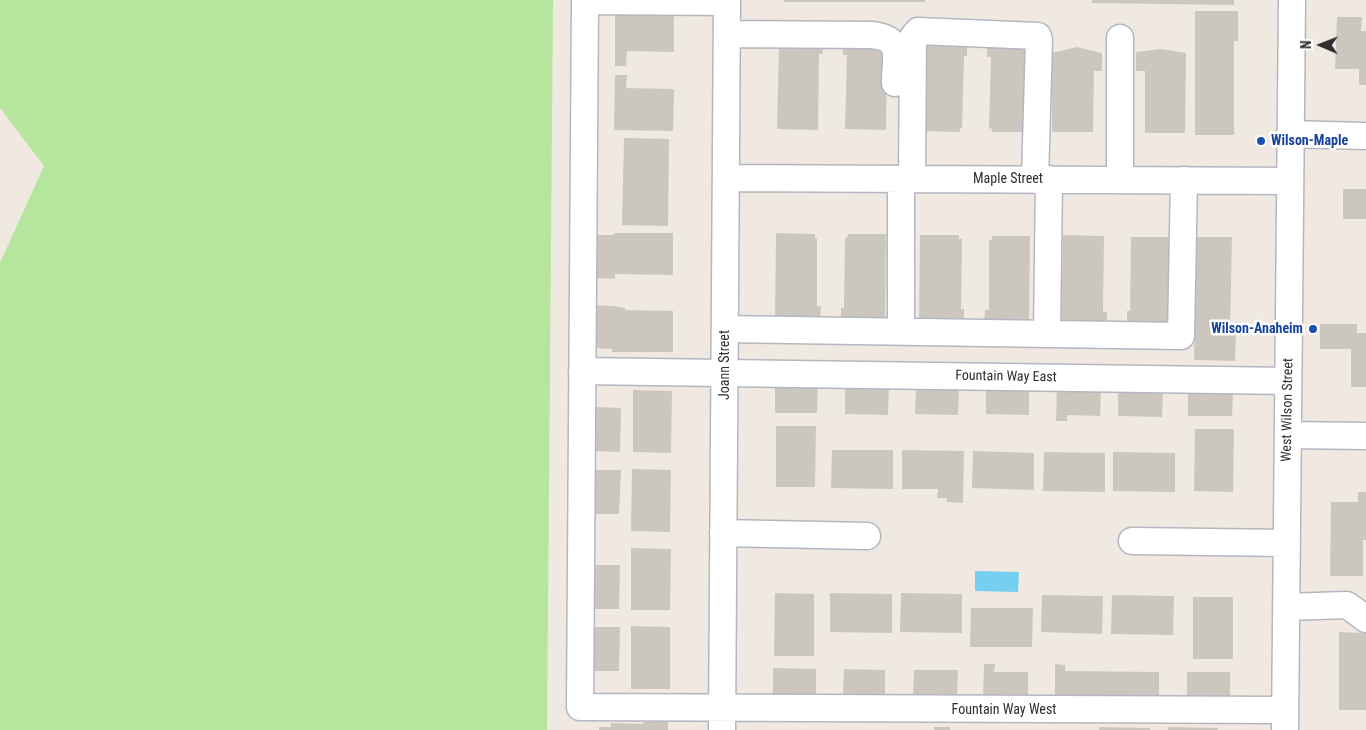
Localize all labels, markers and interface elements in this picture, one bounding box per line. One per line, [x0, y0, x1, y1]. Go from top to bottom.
north arrow [1296, 20, 1346, 70]
text: N [1298, 40, 1314, 49]
place label: Wilson-Maple [1271, 133, 1348, 149]
marker: Wilson-Maple [1255, 135, 1267, 147]
street label: Maple Street [973, 171, 1043, 187]
place label: Wilson-Anaheim [1211, 321, 1303, 337]
marker: Wilson-Anaheim [1307, 323, 1319, 335]
street label: Joann Street [717, 330, 733, 400]
street label: West Wilson Street [1279, 358, 1297, 462]
street label: Fountain Way East [955, 368, 1057, 386]
street label: Fountain Way West [952, 702, 1056, 718]

